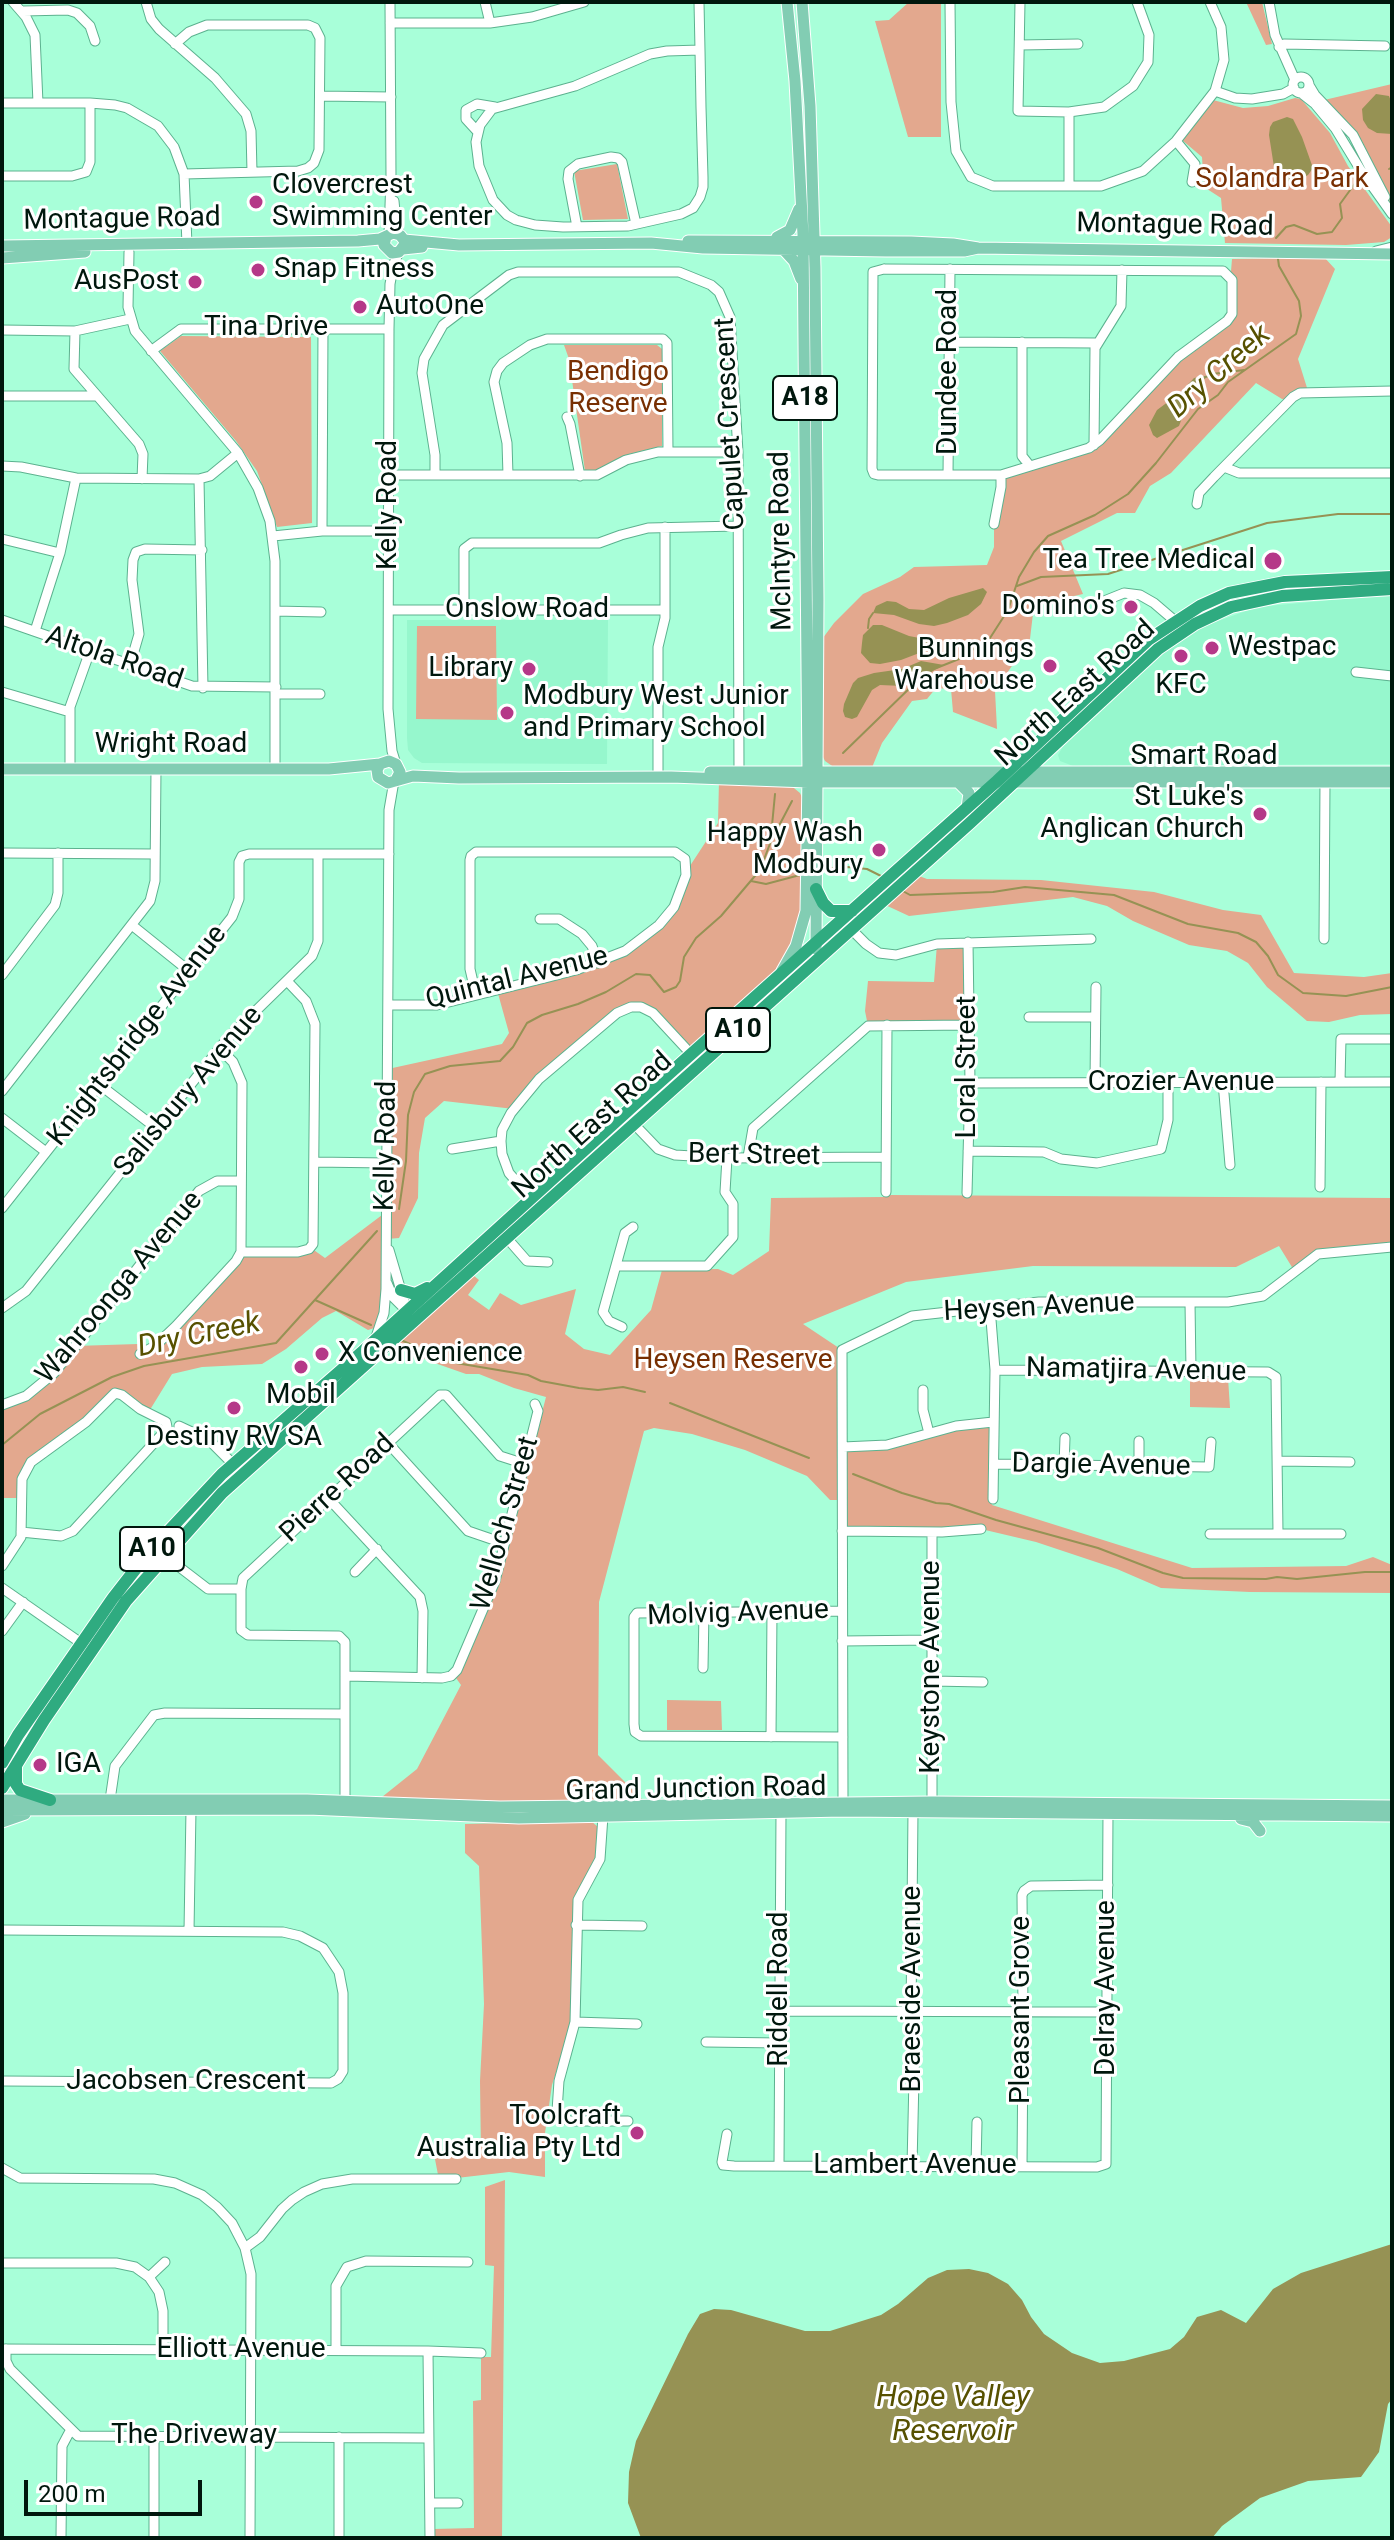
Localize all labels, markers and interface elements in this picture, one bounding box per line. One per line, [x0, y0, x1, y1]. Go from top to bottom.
park label: Solandra Park [1195, 163, 1369, 197]
place label: Clovercrest Swimming Center [272, 169, 493, 235]
marker: Clovercrest Swimming Center [247, 193, 265, 211]
street label: Montague Road [23, 201, 221, 239]
street label: Montague Road [1076, 207, 1274, 245]
place label: Snap Fitness [274, 253, 435, 287]
marker: Snap Fitness [249, 261, 267, 279]
place label: AusPost [74, 265, 179, 299]
marker: AusPost [186, 273, 204, 291]
street label: Dundee Road [932, 289, 966, 455]
place label: AutoOne [376, 290, 484, 324]
marker: AutoOne [351, 298, 369, 316]
street label: Tina Drive [204, 311, 328, 345]
street label: Capulet Crescent [709, 317, 753, 531]
water label: Dry Creek [1161, 318, 1279, 426]
park label: Bendigo Reserve [567, 356, 669, 422]
road number: A18 [773, 376, 837, 420]
street label: Kelly Road [372, 440, 406, 570]
street label: McIntyre Road [764, 451, 800, 631]
place label: Tea Tree Medical [1042, 544, 1255, 578]
marker: Tea Tree Medical [1262, 550, 1284, 572]
place label: Domino's [1001, 590, 1115, 624]
street label: Onslow Road [445, 593, 609, 627]
marker: Domino's [1122, 598, 1140, 616]
street label: North East Road [989, 613, 1163, 775]
street label: Altola Road [41, 620, 187, 698]
place label: Westpac [1228, 631, 1336, 665]
place label: Bunnings Warehouse [894, 633, 1034, 699]
marker: Westpac [1203, 639, 1221, 657]
marker: KFC [1172, 647, 1190, 665]
place label: Library [428, 652, 513, 686]
marker: Bunnings Warehouse [1041, 657, 1059, 675]
marker: Library [520, 660, 538, 678]
place label: KFC [1155, 669, 1207, 703]
place label: Modbury West Junior and Primary School [523, 680, 789, 746]
marker: Modbury West Junior and Primary School [498, 704, 516, 722]
street label: Wright Road [95, 728, 247, 762]
street label: Smart Road [1131, 740, 1277, 774]
place label: St Luke's Anglican Church [1040, 781, 1244, 847]
marker: St Luke's Anglican Church [1251, 805, 1269, 823]
place label: Happy Wash Modbury [707, 817, 863, 883]
marker: Happy Wash Modbury [870, 841, 888, 859]
street label: Knightsbridge Avenue [41, 919, 235, 1153]
street label: Quintal Avenue [422, 940, 612, 1018]
street label: Loral Street [951, 996, 985, 1138]
street label: Salisbury Avenue [108, 1000, 270, 1184]
road number: A10 [706, 1008, 770, 1052]
street label: North East Road [506, 1045, 680, 1207]
street label: Crozier Avenue [1088, 1066, 1274, 1100]
street label: Kelly Road [369, 1081, 405, 1211]
street label: Bert Street [687, 1138, 821, 1174]
street label: Wahroonga Avenue [30, 1185, 210, 1391]
street label: Heysen Avenue [943, 1286, 1135, 1330]
water label: Dry Creek [134, 1305, 264, 1367]
place label: X Convenience [338, 1337, 522, 1371]
park label: Heysen Reserve [634, 1344, 832, 1378]
marker: X Convenience [313, 1345, 331, 1363]
street label: Namatjira Avenue [1026, 1352, 1246, 1390]
marker: Mobil [292, 1358, 310, 1376]
place label: Mobil [266, 1379, 336, 1413]
marker: Destiny RV SA [225, 1399, 243, 1417]
place label: Destiny RV SA [146, 1421, 322, 1455]
street label: Pierre Road [274, 1428, 402, 1550]
street label: Welloch Street [465, 1433, 547, 1615]
street label: Dargie Avenue [1011, 1448, 1191, 1484]
road number: A10 [120, 1527, 184, 1571]
street label: Keystone Avenue [915, 1560, 949, 1774]
street label: Molvig Avenue [647, 1594, 829, 1634]
place label: IGA [56, 1748, 101, 1782]
marker: IGA [31, 1756, 49, 1774]
street label: Grand Junction Road [565, 1771, 827, 1809]
street label: Braeside Avenue [896, 1886, 930, 2092]
street label: Delray Avenue [1090, 1900, 1124, 2076]
street label: Riddell Road [763, 1911, 797, 2067]
street label: Pleasant Grove [1005, 1916, 1039, 2104]
street label: Jacobsen Crescent [66, 2065, 306, 2099]
place label: Toolcraft Australia Pty Ltd [417, 2100, 621, 2166]
marker: Toolcraft Australia Pty Ltd [628, 2124, 646, 2142]
street label: Lambert Avenue [813, 2149, 1017, 2183]
street label: Elliott Avenue [156, 2333, 326, 2367]
water label: Hope Valley Reservoir [876, 2380, 1030, 2450]
street label: The Driveway [111, 2419, 277, 2453]
scale bar [28, 2464, 206, 2514]
text: 200 m [38, 2480, 105, 2508]

